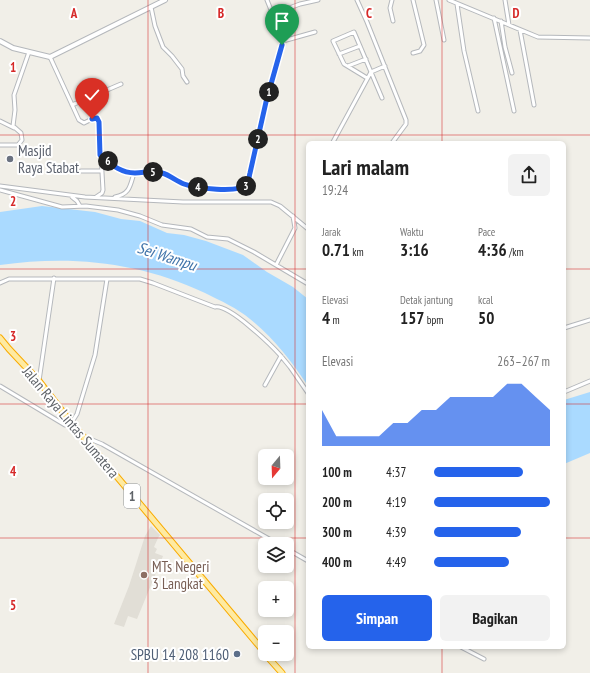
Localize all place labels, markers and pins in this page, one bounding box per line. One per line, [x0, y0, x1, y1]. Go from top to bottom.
pin [265, 4, 299, 45]
pin [75, 78, 109, 119]
pin: 1 [259, 82, 279, 102]
pin: 2 [248, 129, 268, 149]
place label: Masjid Raya Stabat [18, 141, 79, 177]
pin: 6 [98, 151, 118, 171]
marker: Masjid Raya Stabat [5, 154, 15, 164]
pin: 5 [143, 162, 163, 182]
pin: 3 [236, 176, 256, 196]
pin: 4 [188, 177, 208, 197]
place label: MTs Negeri 3 Langkat [152, 557, 209, 593]
marker: MTs Negeri 3 Langkat [139, 570, 149, 580]
place label: SPBU 14 208 1160 [131, 645, 229, 664]
marker: SPBU 14 208 1160 [232, 649, 242, 659]

